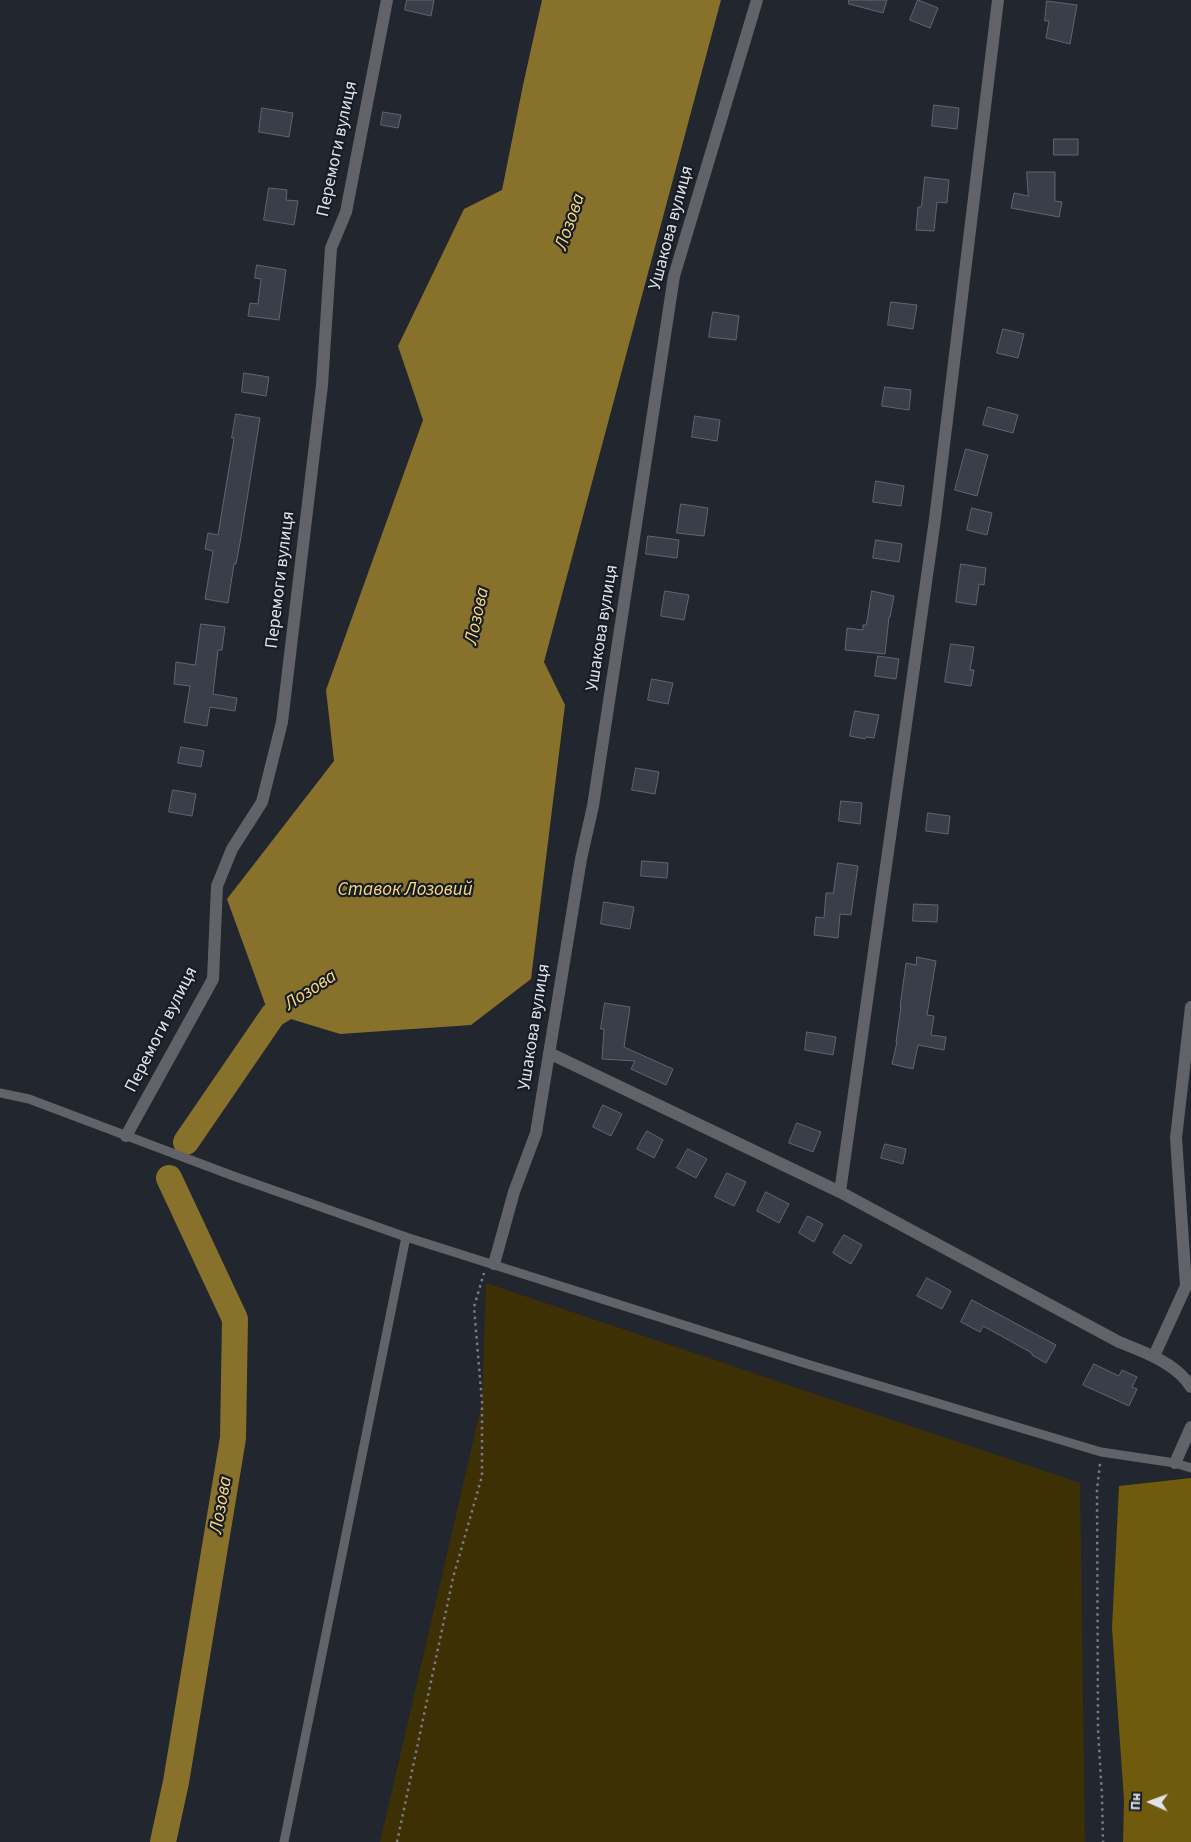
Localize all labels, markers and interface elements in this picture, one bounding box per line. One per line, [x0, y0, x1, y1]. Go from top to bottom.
street label: Перемоги вулиця [313, 79, 363, 219]
street label: Ушакова вулиця [645, 163, 699, 293]
water label: Лозова [551, 191, 591, 253]
street label: Перемоги вулиця [262, 510, 300, 650]
street label: Ушакова вулиця [582, 563, 624, 693]
water label: Лозова [461, 585, 495, 647]
water label: Ставок Лозовий [337, 880, 473, 902]
street label: Ушакова вулиця [514, 962, 556, 1092]
street label: Перемоги вулиця [121, 964, 203, 1096]
water label: Лозова [280, 966, 342, 1016]
water label: Лозова [206, 1474, 238, 1536]
north arrow [1126, 1777, 1176, 1827]
text: Пн [1126, 1792, 1146, 1811]

